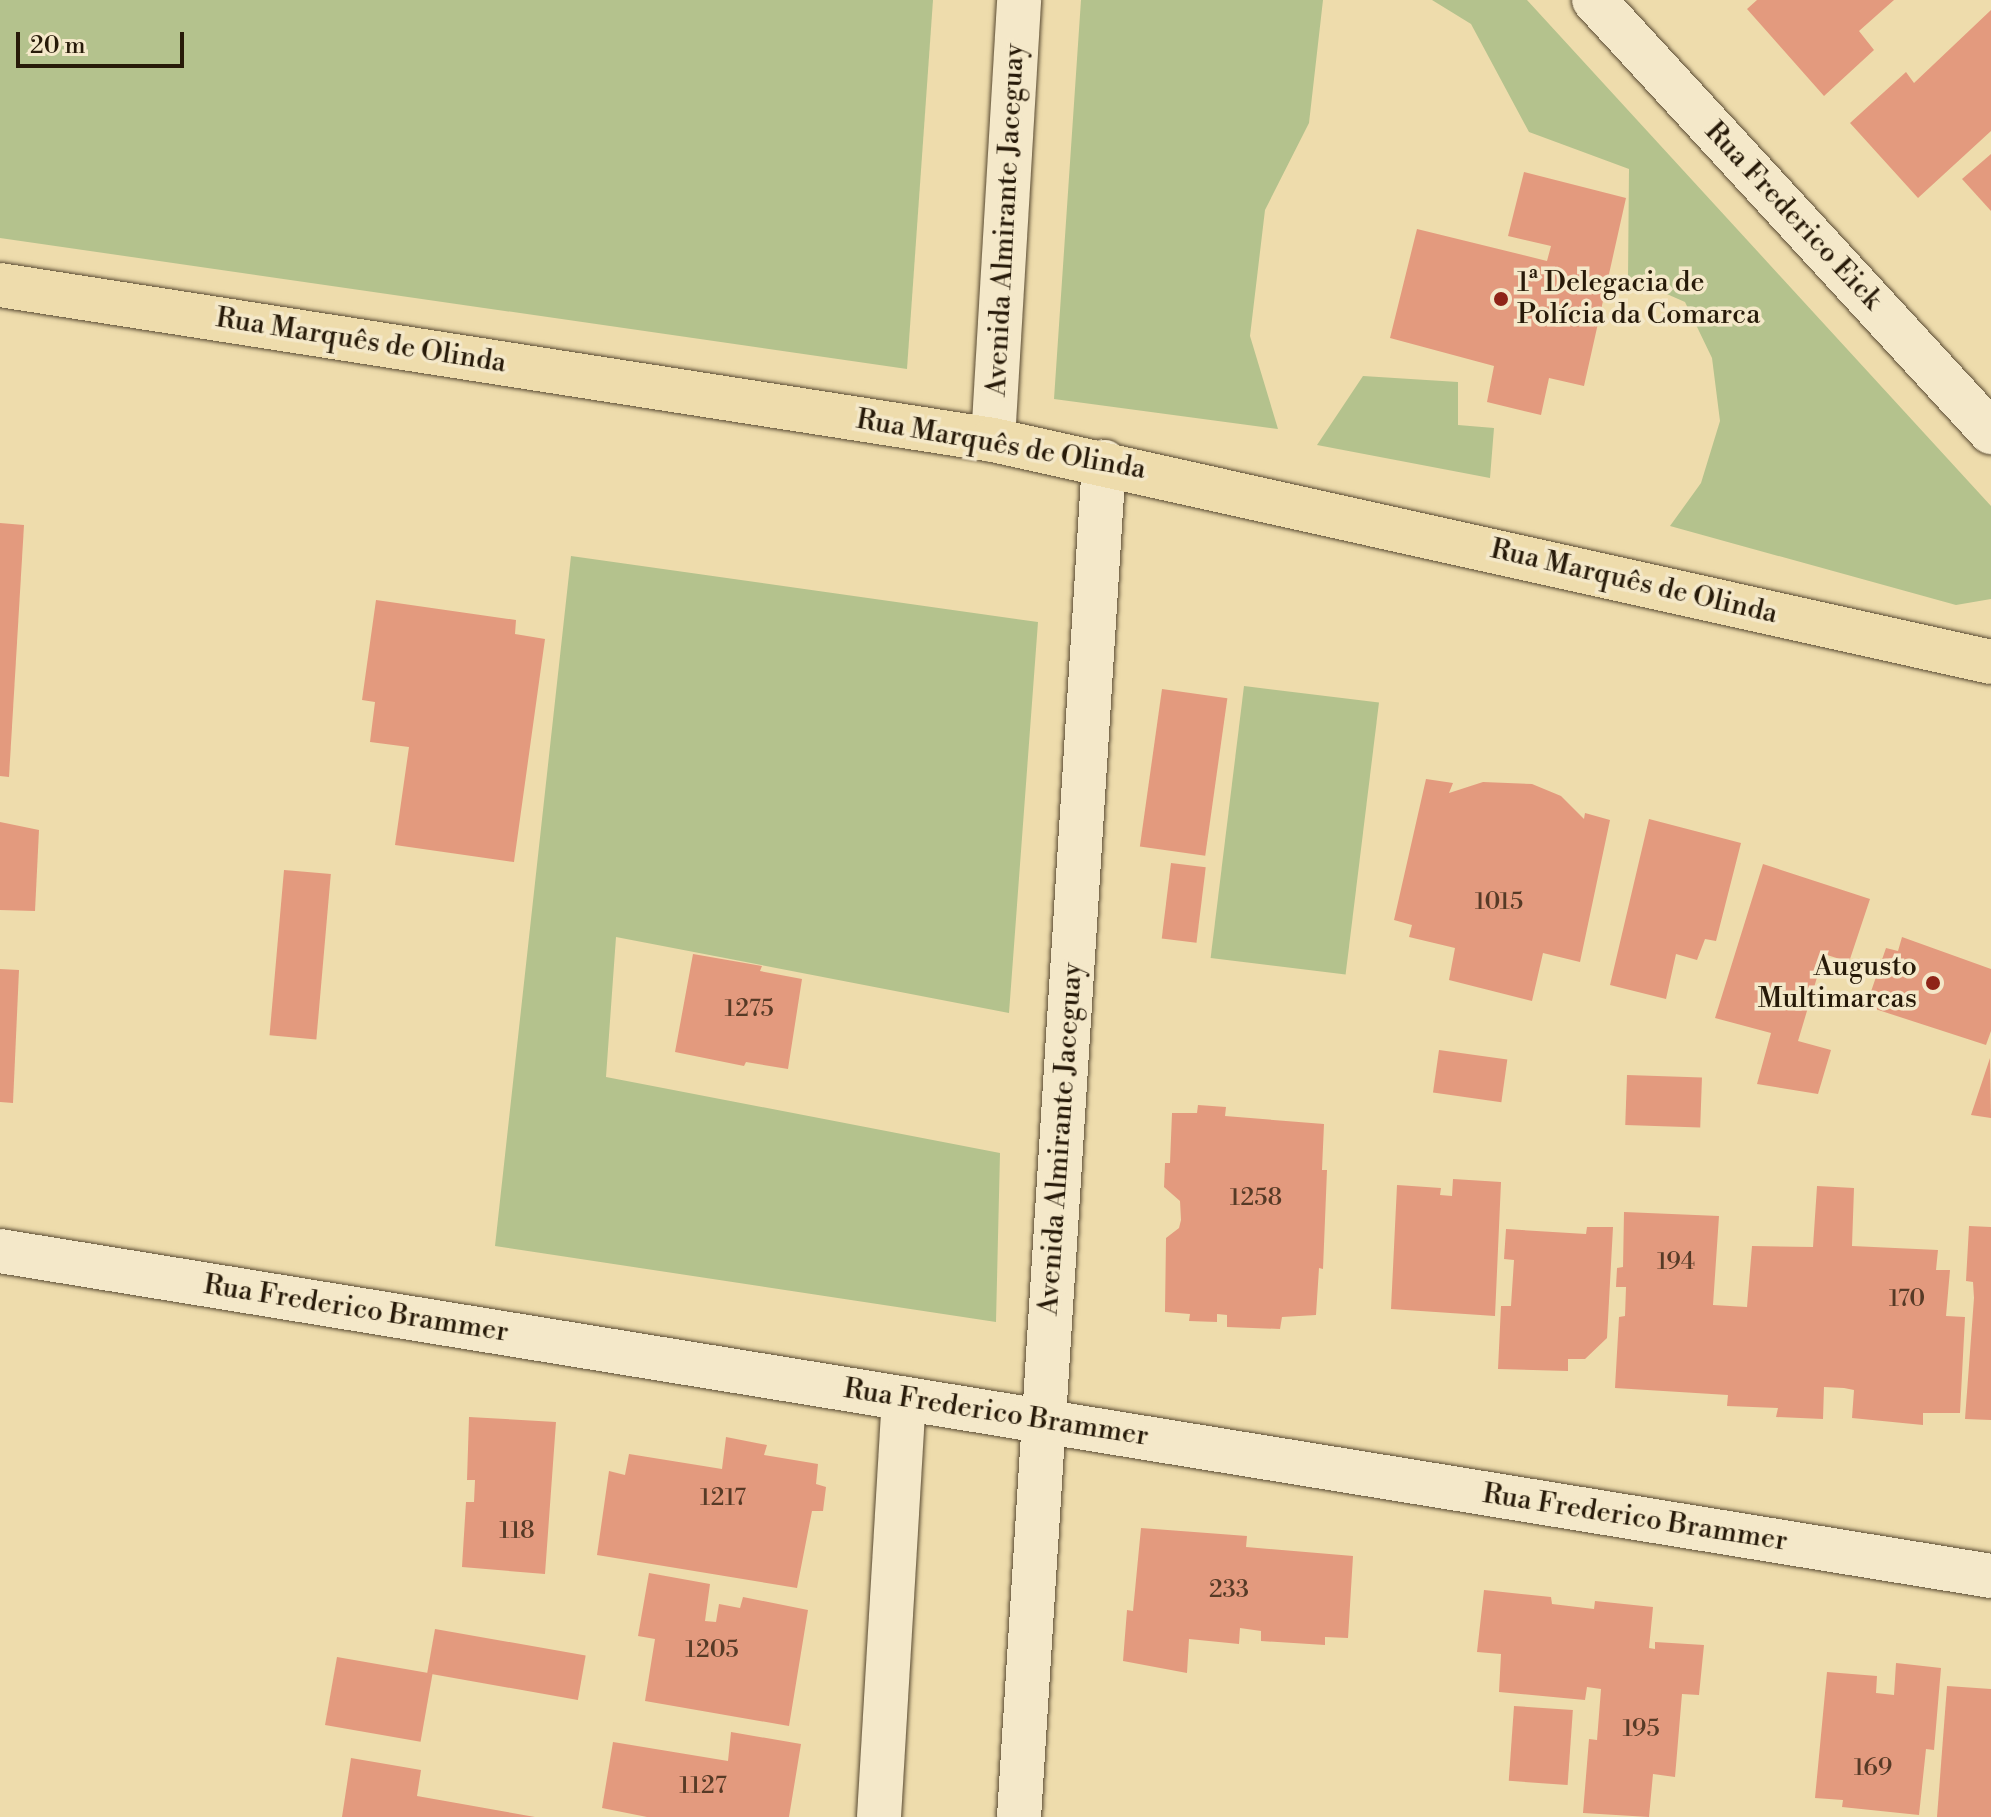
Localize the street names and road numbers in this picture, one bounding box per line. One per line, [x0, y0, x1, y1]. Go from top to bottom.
street label: Avenida Almirante Jaceguay [980, 43, 1032, 397]
street label: Rua Frederico Eick [1697, 115, 1889, 317]
street label: Rua Marquês de Olinda [213, 301, 509, 381]
street label: Rua Marquês de Olinda [854, 403, 1148, 487]
street label: Rua Marquês de Olinda [1487, 533, 1781, 631]
street label: Avenida Almirante Jaceguay [1032, 962, 1090, 1316]
street label: Rua Frederico Brammer [201, 1268, 511, 1350]
street label: Rua Frederico Brammer [841, 1372, 1151, 1454]
street label: Rua Frederico Brammer [1480, 1477, 1790, 1559]

